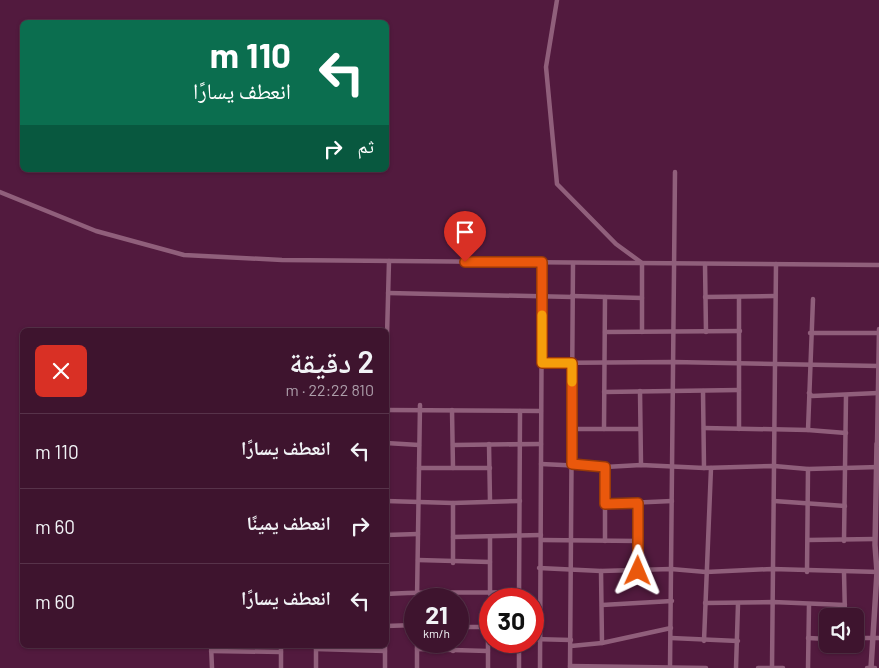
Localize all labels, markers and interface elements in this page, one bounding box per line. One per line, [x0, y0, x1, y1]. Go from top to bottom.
text: 110 m [210, 33, 291, 75]
icon: left [309, 40, 374, 105]
text: انعطف يسارًا [193, 77, 291, 103]
text: ثم [357, 134, 374, 157]
icon: right [319, 135, 347, 163]
pin [444, 211, 486, 262]
icon: arrive [451, 218, 479, 246]
text: 2 دقيقة [289, 343, 374, 379]
button: close [35, 345, 87, 397]
text: 810 m · 22:22 [286, 380, 374, 399]
text: انعطف يسارًا [241, 436, 331, 459]
icon: left [346, 437, 374, 465]
text: 110 m [35, 440, 79, 463]
text: انعطف يمينًا [247, 511, 331, 534]
icon: right [346, 512, 374, 540]
text: 60 m [35, 515, 75, 538]
position arrow [611, 544, 663, 596]
text: انعطف يسارًا [241, 586, 331, 609]
icon: left [346, 587, 374, 615]
speed limit sign: 30 [479, 588, 544, 653]
text: 60 m [35, 590, 75, 613]
text: 21 [425, 599, 448, 629]
map controls [819, 608, 864, 653]
button: sound [819, 608, 864, 653]
text: km/h [423, 626, 450, 640]

